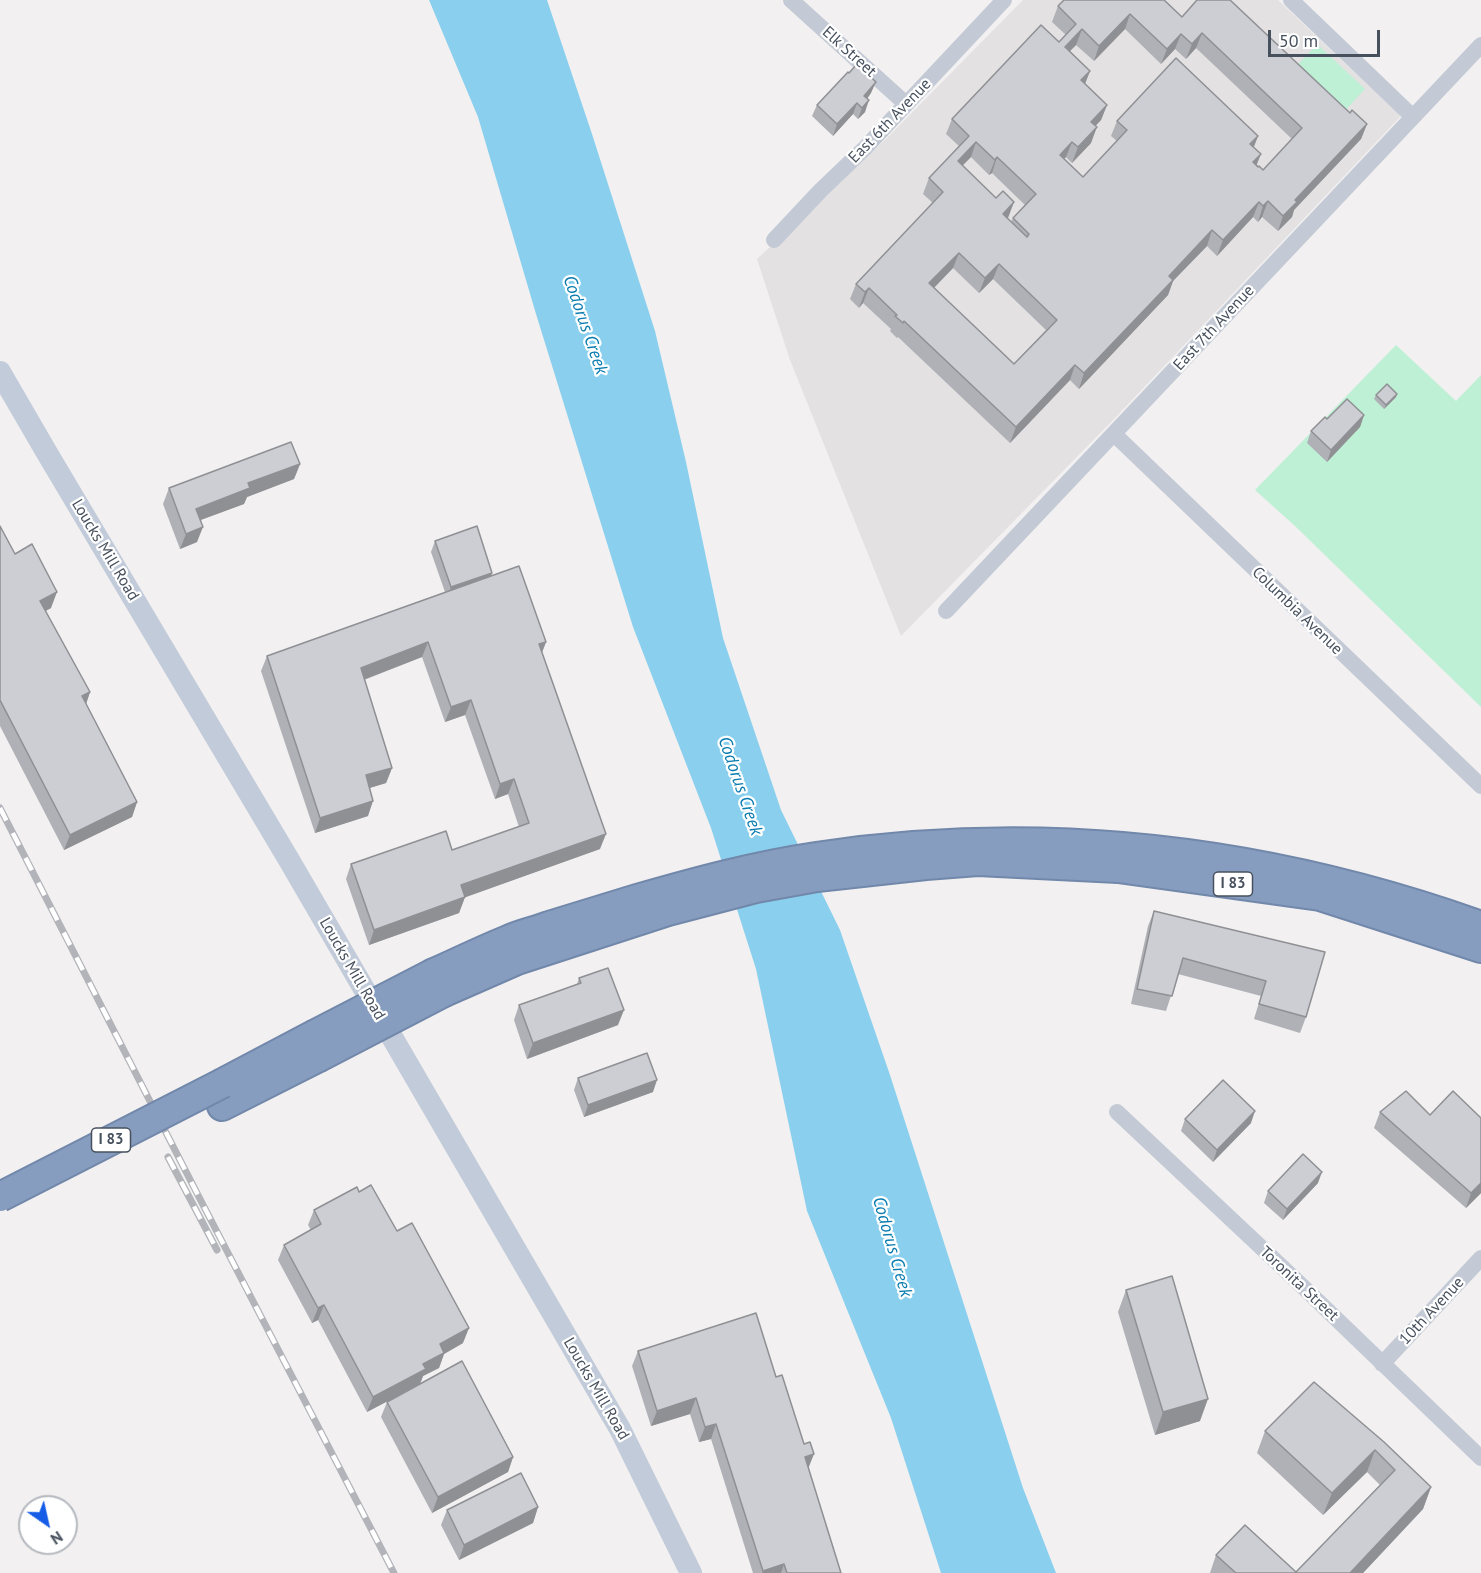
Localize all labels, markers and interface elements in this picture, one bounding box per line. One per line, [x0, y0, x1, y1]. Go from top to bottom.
scale bar [1271, 18, 1384, 56]
street label: Elk Street [818, 23, 880, 81]
text: 50 m [1279, 29, 1318, 52]
street label: East 6th Avenue [845, 75, 935, 167]
water label: Codorus Creek [558, 273, 612, 377]
street label: East 7th Avenue [1170, 281, 1258, 375]
street label: Loucks Mill Road [67, 496, 143, 604]
street label: Columbia Avenue [1248, 563, 1346, 659]
water label: Codorus Creek [713, 734, 767, 838]
road number: I 83 [1214, 872, 1252, 896]
street label: Loucks Mill Road [315, 914, 389, 1024]
road number: I 83 [92, 1128, 130, 1152]
water label: Codorus Creek [867, 1194, 917, 1300]
street label: Toronita Street [1256, 1243, 1342, 1325]
street label: 10th Avenue [1396, 1273, 1468, 1349]
street label: Loucks Mill Road [559, 1334, 633, 1444]
north arrow [18, 1495, 78, 1555]
text: N [47, 1527, 67, 1549]

